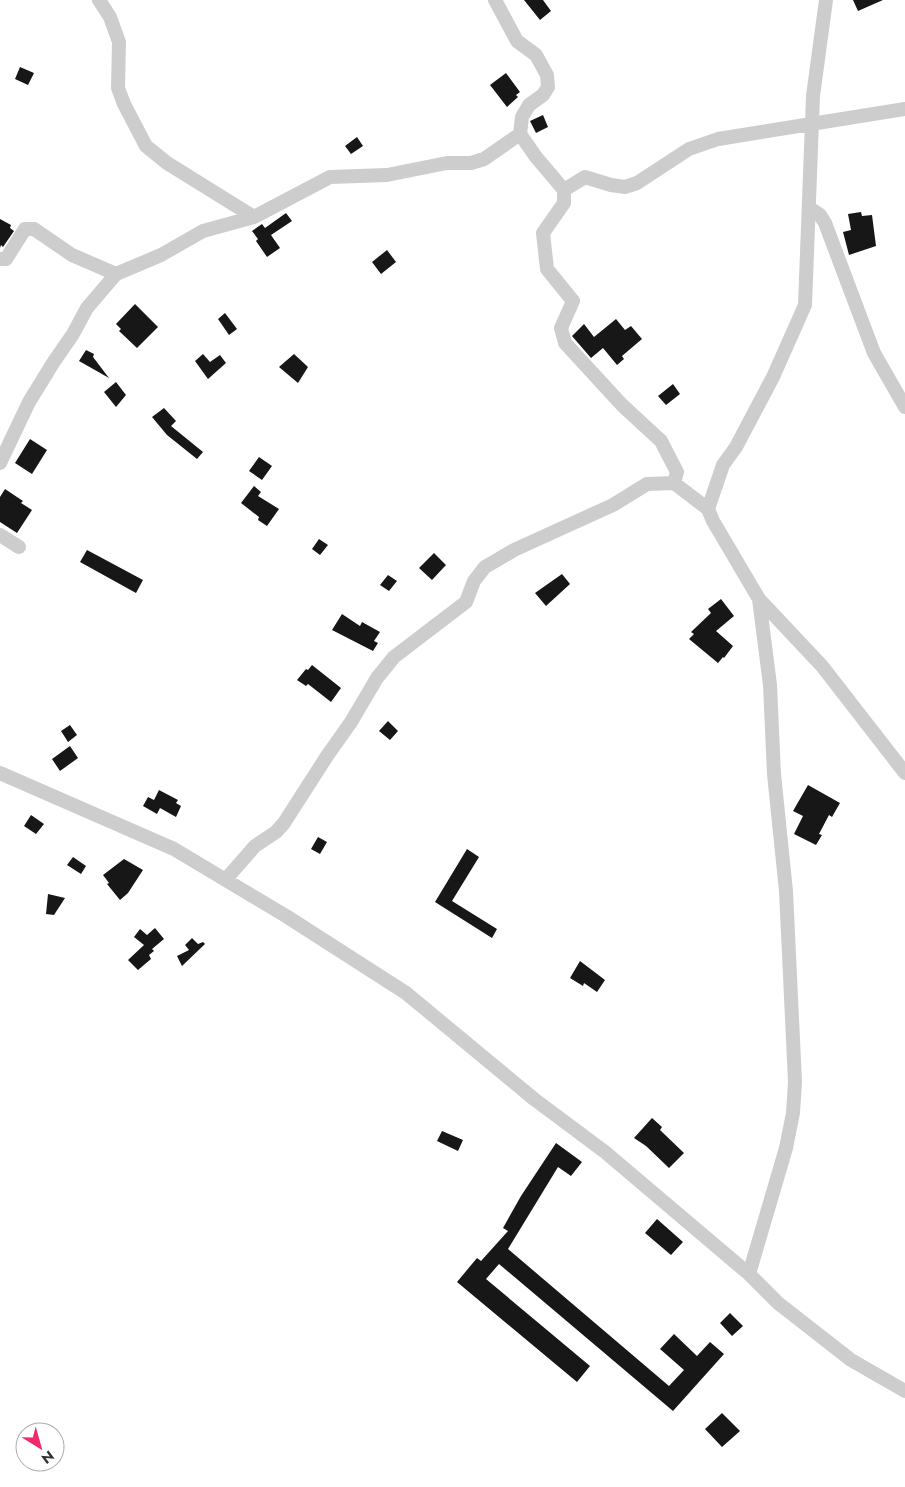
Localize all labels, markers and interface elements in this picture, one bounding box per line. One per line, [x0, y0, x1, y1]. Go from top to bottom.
north arrow [15, 1422, 65, 1472]
text: N [37, 1446, 58, 1469]

